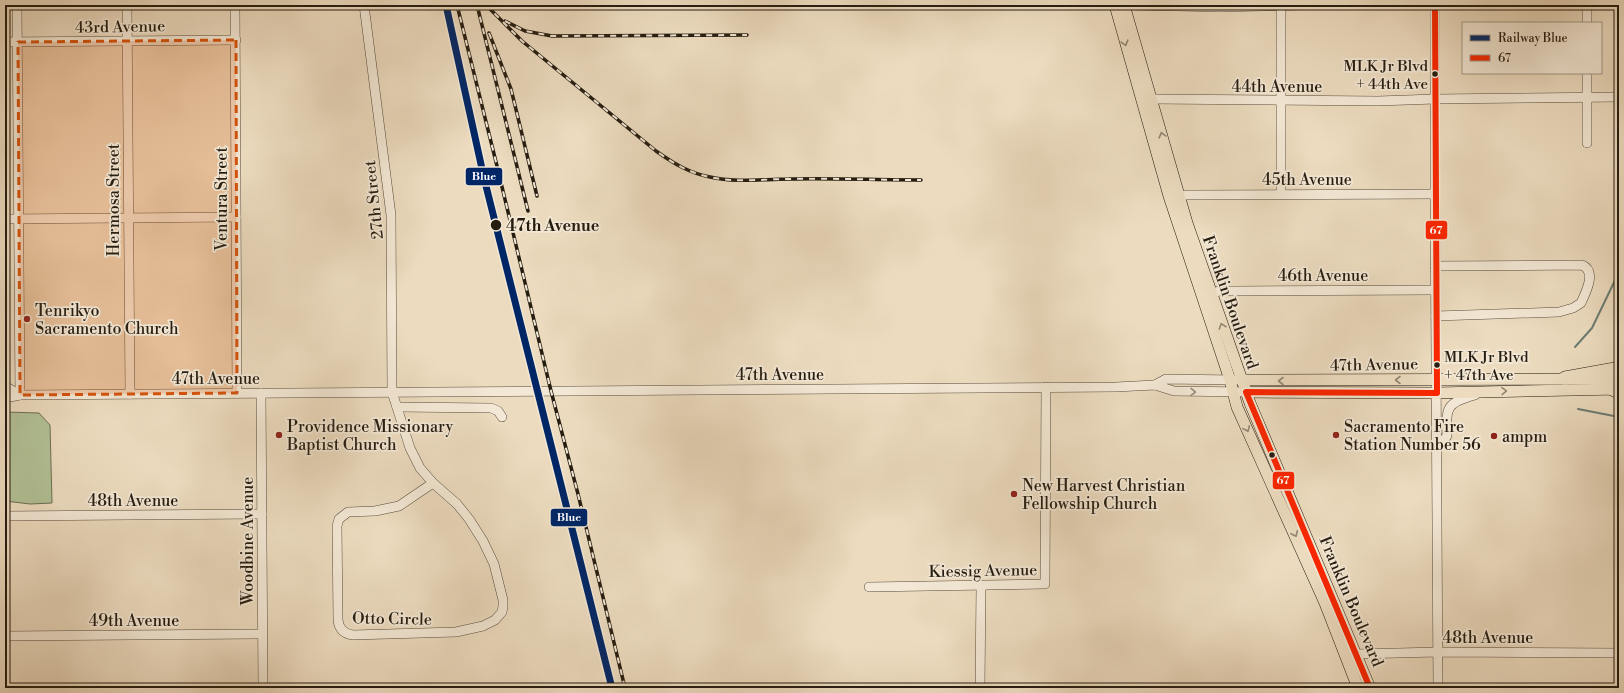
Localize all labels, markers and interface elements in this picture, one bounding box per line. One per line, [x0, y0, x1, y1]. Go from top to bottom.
street label: 43rd Avenue [75, 16, 165, 38]
legend [1462, 22, 1602, 74]
text: Railway Blue [1498, 31, 1568, 46]
one-way arrow [1121, 39, 1129, 46]
text: 67 [1498, 51, 1511, 66]
place label: MLK Jr Blvd + 44th Ave [1343, 57, 1428, 94]
marker: MLK Jr Blvd + 44th Ave [1430, 69, 1440, 79]
street label: 44th Avenue [1232, 77, 1322, 97]
one-way arrow [1158, 132, 1166, 138]
street label: Hermosa Street [104, 143, 124, 257]
street label: Ventura Street [212, 147, 232, 252]
street label: 27th Street [360, 159, 388, 240]
line badge: Blue [465, 167, 503, 186]
text: Blue [472, 170, 496, 184]
street label: 45th Avenue [1262, 170, 1352, 190]
place label: 47th Avenue [506, 216, 600, 236]
marker: 47th Avenue [489, 218, 503, 232]
line badge: 67 [1425, 220, 1448, 240]
text: 67 [1430, 224, 1443, 238]
street label: Franklin Boulevard [1198, 233, 1262, 372]
street label: 46th Avenue [1278, 266, 1368, 286]
place label: Tenrikyo Sacramento Church [35, 301, 179, 339]
marker: Tenrikyo Sacramento Church [22, 314, 32, 324]
one-way arrow [1219, 322, 1227, 329]
place label: MLK Jr Blvd + 47th Ave [1444, 348, 1529, 385]
street label: 47th Avenue [1330, 354, 1418, 376]
marker: MLK Jr Blvd + 47th Ave [1432, 360, 1442, 370]
street label: 47th Avenue [736, 365, 824, 385]
street label: 47th Avenue [172, 369, 260, 389]
one-way arrow [1395, 375, 1401, 384]
one-way arrow [1278, 377, 1284, 385]
one-way arrow [1501, 387, 1507, 395]
one-way arrow [1190, 388, 1196, 396]
place label: Providence Missionary Baptist Church [286, 417, 454, 455]
place label: Sacramento Fire Station Number 56 [1344, 417, 1481, 455]
one-way arrow [1242, 424, 1250, 432]
place label: ampm [1502, 427, 1547, 447]
marker: Providence Missionary Baptist Church [274, 430, 284, 440]
marker: Sacramento Fire Station Number 56 [1331, 430, 1341, 440]
marker: ampm [1489, 431, 1499, 441]
unlabelled marker [1267, 450, 1277, 460]
line badge: 67 [1272, 471, 1295, 490]
text: 67 [1277, 474, 1290, 488]
place label: New Harvest Christian Fellowship Church [1022, 476, 1186, 514]
street label: Woodbine Avenue [238, 477, 258, 606]
marker: New Harvest Christian Fellowship Church [1009, 489, 1019, 499]
street label: 48th Avenue [88, 491, 178, 511]
line badge: Blue [550, 508, 588, 527]
text: Blue [557, 511, 581, 525]
one-way arrow [1290, 530, 1298, 538]
street label: Franklin Boulevard [1315, 533, 1388, 670]
street label: Kiessig Avenue [929, 560, 1038, 582]
street label: Otto Circle [352, 608, 432, 630]
street label: 49th Avenue [89, 611, 179, 631]
street label: 48th Avenue [1443, 628, 1533, 648]

